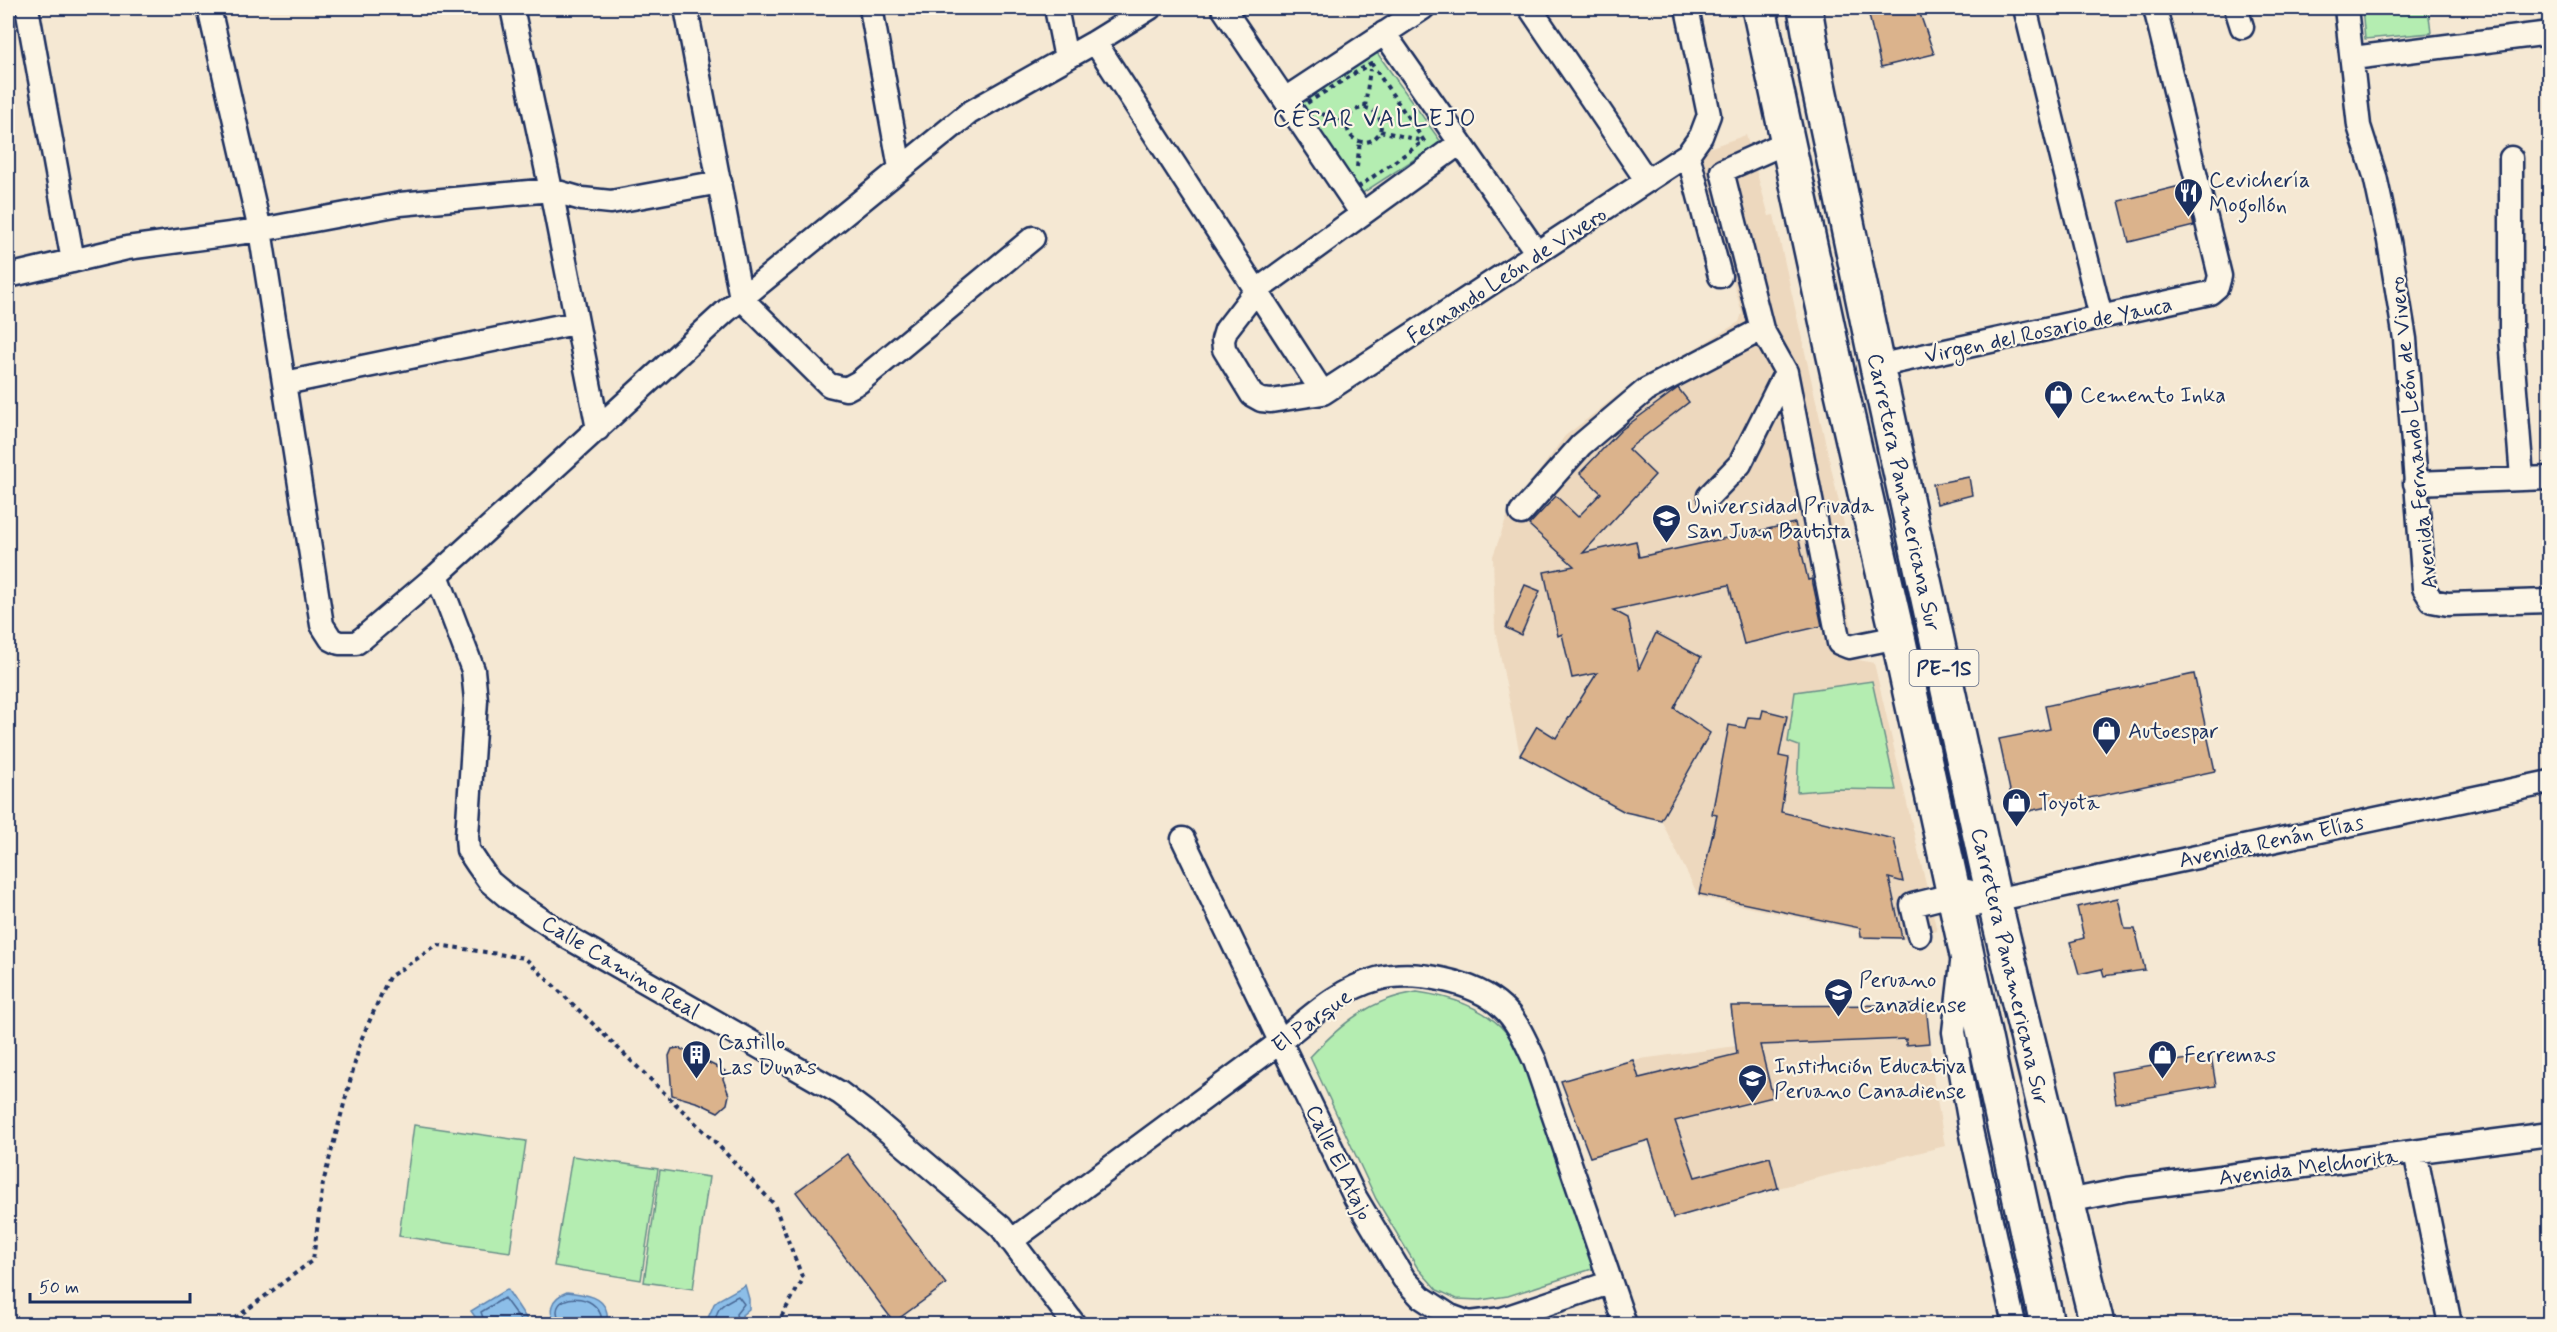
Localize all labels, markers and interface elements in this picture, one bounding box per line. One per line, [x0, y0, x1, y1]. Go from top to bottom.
district label: CÉSAR VALLEJO [1273, 102, 1477, 135]
place label: Cevichería Mogollón [2209, 167, 2310, 223]
restaurant icon: Cevichería Mogollón [2172, 176, 2204, 218]
street label: Fernando León de Vivero [1402, 201, 1612, 351]
street label: Avenida Fernando León de Vivero [2384, 275, 2444, 591]
street label: Virgen del Rosario de Yauca [1922, 291, 2175, 374]
street label: Carretera Panamericana Sur [1860, 351, 1946, 634]
shop icon: Cemento Inka [2043, 378, 2075, 420]
place label: Cemento Inka [2080, 382, 2226, 410]
place label: Universidad Privada San Juan Bautista [1687, 493, 1875, 546]
school or university icon: Universidad Privada San Juan Bautista [1650, 502, 1682, 544]
road number: PE-1S [1910, 650, 1978, 686]
shop icon: Autoespar [2091, 714, 2123, 756]
place label: Autoespar [2128, 718, 2219, 746]
shop icon: Toyota [2001, 786, 2033, 828]
place label: Toyota [2038, 790, 2101, 818]
street label: Avenida Renán Elías [2176, 809, 2367, 875]
street label: Carretera Panamericana Sur [1964, 825, 2055, 1108]
street label: Calle Camino Real [536, 910, 704, 1026]
place label: Peruano Canadiense [1859, 967, 1967, 1020]
school or university icon: Peruano Canadiense [1822, 976, 1854, 1018]
street label: El Parque [1267, 983, 1358, 1060]
place label: Castillo Las Dunas [718, 1029, 817, 1082]
building icon: Castillo Las Dunas [681, 1038, 713, 1080]
shop icon: Ferremas [2147, 1038, 2179, 1080]
place label: Ferremas [2184, 1042, 2276, 1070]
place label: Institución Educativa Peruano Canadiense [1774, 1053, 1967, 1106]
school or university icon: Institución Educativa Peruano Canadiense [1737, 1062, 1769, 1104]
street label: Calle El Atajo [1298, 1101, 1378, 1225]
street label: Avenida Melchorita [2217, 1143, 2400, 1193]
scale bar [30, 1266, 190, 1304]
text: 50 m [39, 1276, 79, 1300]

